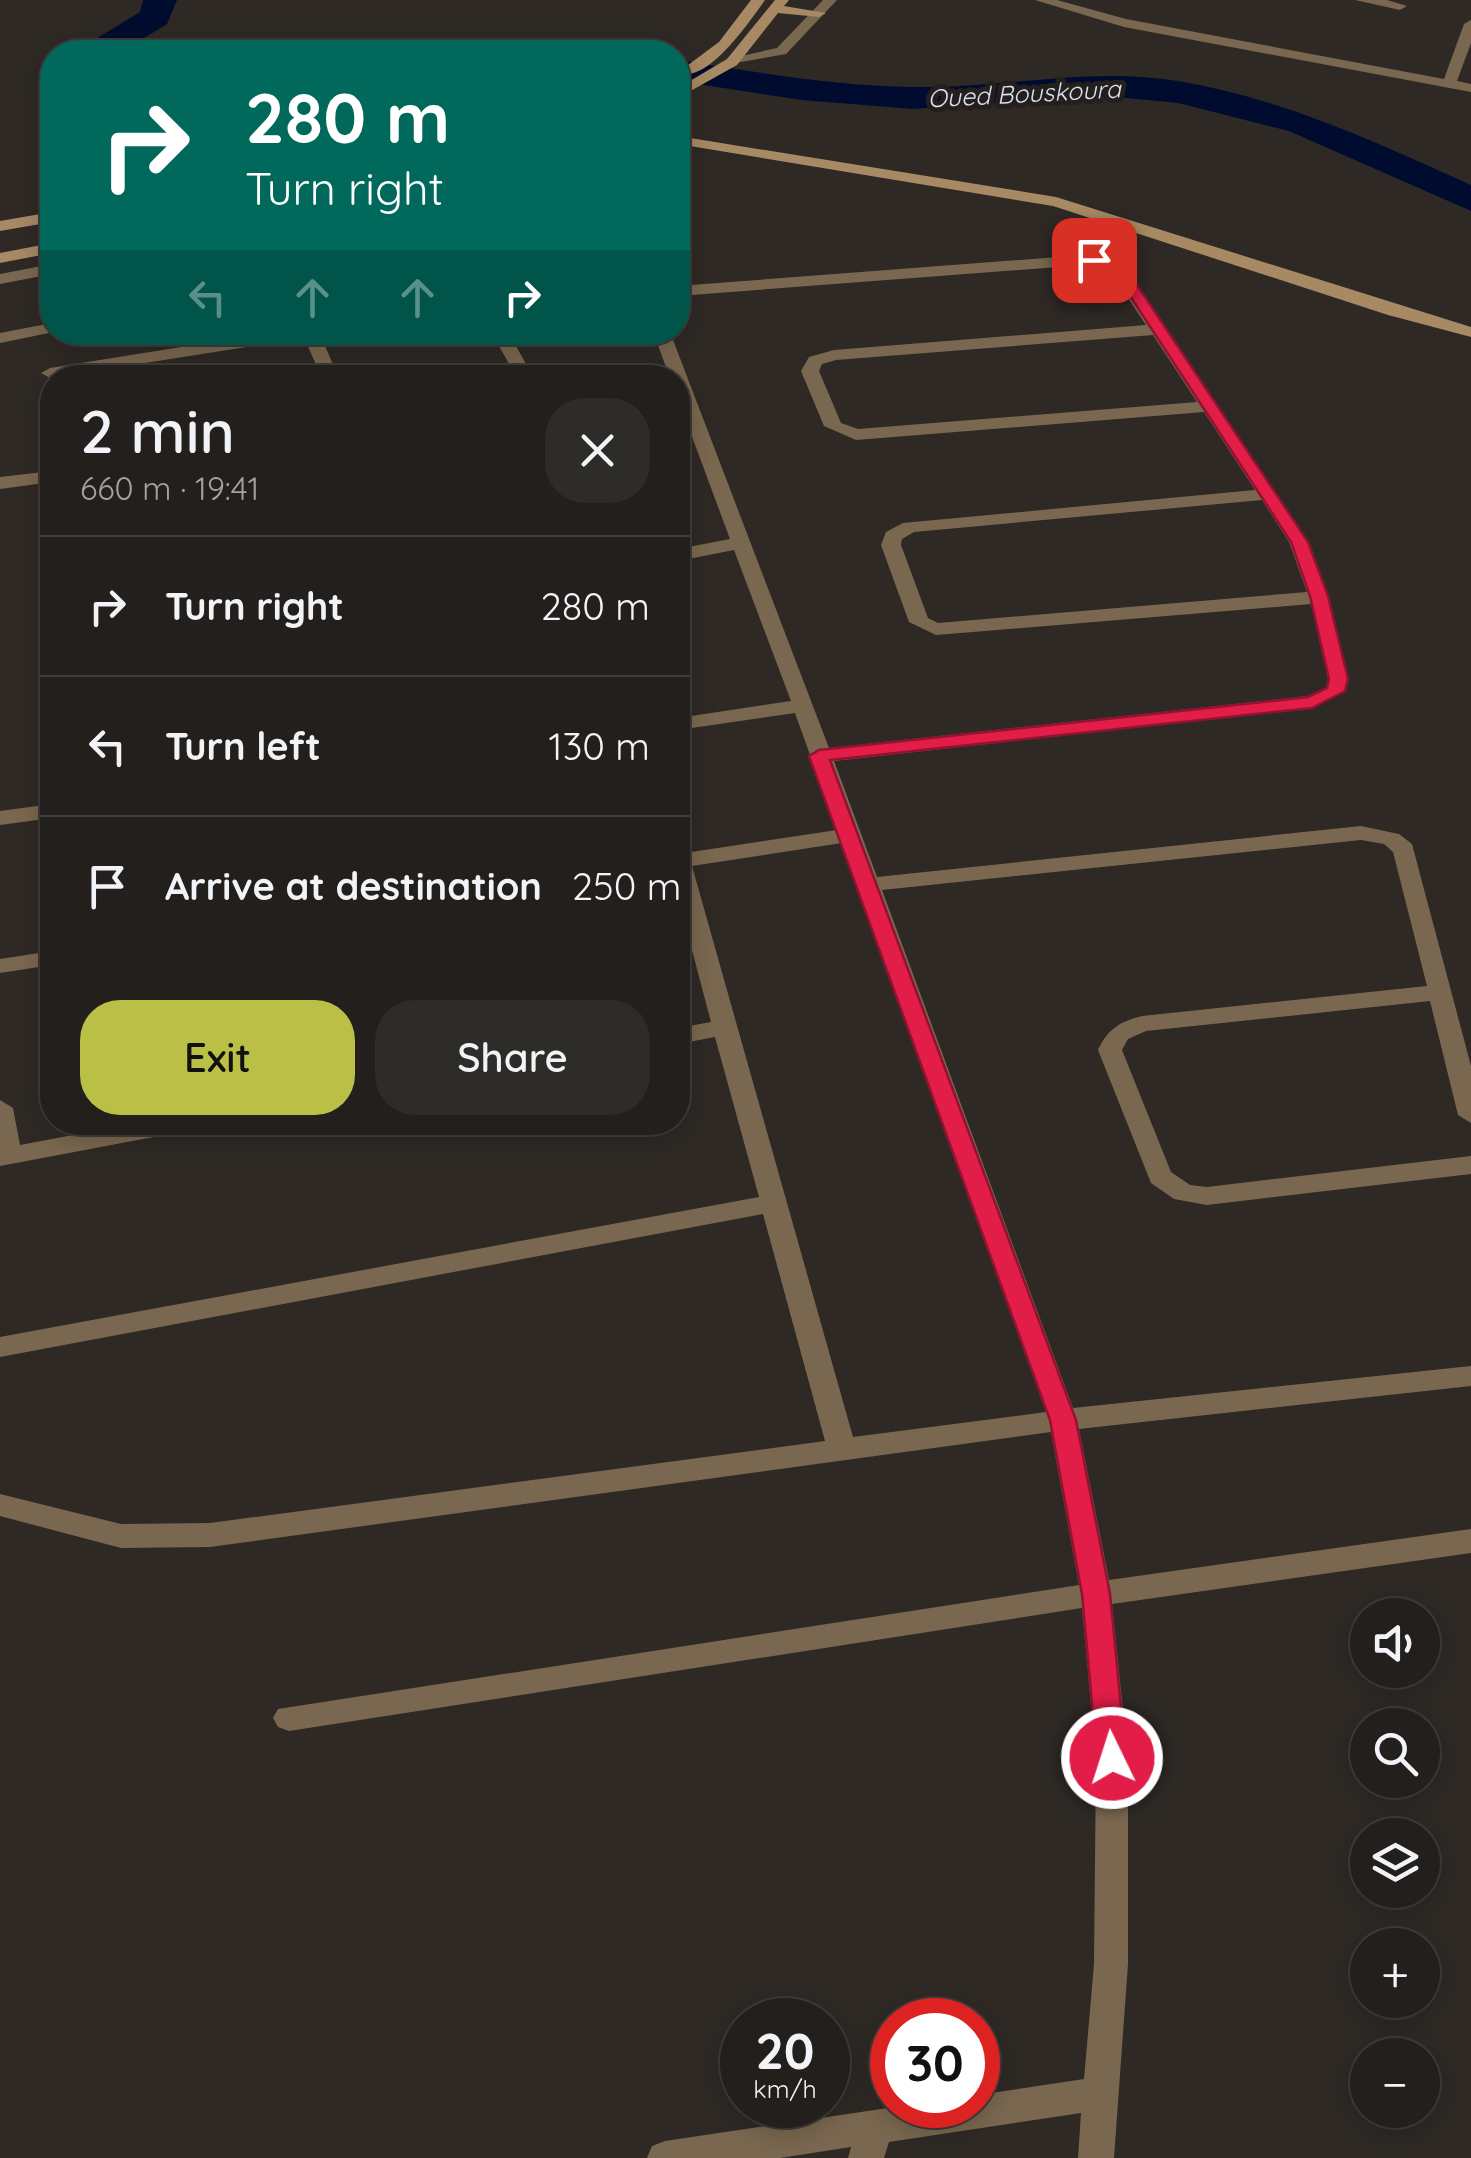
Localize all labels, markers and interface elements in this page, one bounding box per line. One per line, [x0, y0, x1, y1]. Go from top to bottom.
water label: Oued Bouskoura [927, 72, 1123, 114]
text: 280 m [245, 73, 450, 161]
icon: right [80, 80, 210, 210]
text: Turn right [245, 160, 444, 216]
pin [1052, 218, 1137, 303]
icon: arrive [1067, 233, 1122, 288]
icon: left [180, 270, 235, 325]
icon: ahead [285, 270, 340, 325]
icon: ahead [390, 270, 445, 325]
icon: right [495, 270, 550, 325]
text: 2 min [80, 393, 235, 468]
button: close [545, 398, 650, 503]
text: 660 m · 19:41 [80, 468, 259, 508]
icon: right [80, 579, 135, 634]
text: Turn right [165, 582, 344, 630]
text: 280 m [541, 582, 650, 630]
icon: left [80, 719, 135, 774]
text: Turn left [165, 722, 321, 770]
text: 130 m [548, 722, 650, 770]
icon: arrive [80, 859, 135, 914]
text: Arrive at destination [165, 862, 542, 910]
text: 250 m [572, 862, 681, 910]
button: Exit [80, 1000, 355, 1115]
button: Share [375, 1000, 650, 1115]
map controls [1350, 1598, 1440, 2128]
button: sound [1350, 1598, 1440, 1688]
position arrow [1060, 1706, 1164, 1810]
button: search [1350, 1708, 1440, 1798]
button: layers [1350, 1818, 1440, 1908]
button: + [1350, 1928, 1440, 2018]
speed limit sign: 30 [870, 1998, 1000, 2128]
text: 20 [755, 2019, 815, 2082]
button: − [1350, 2038, 1440, 2128]
text: km/h [753, 2073, 817, 2104]

